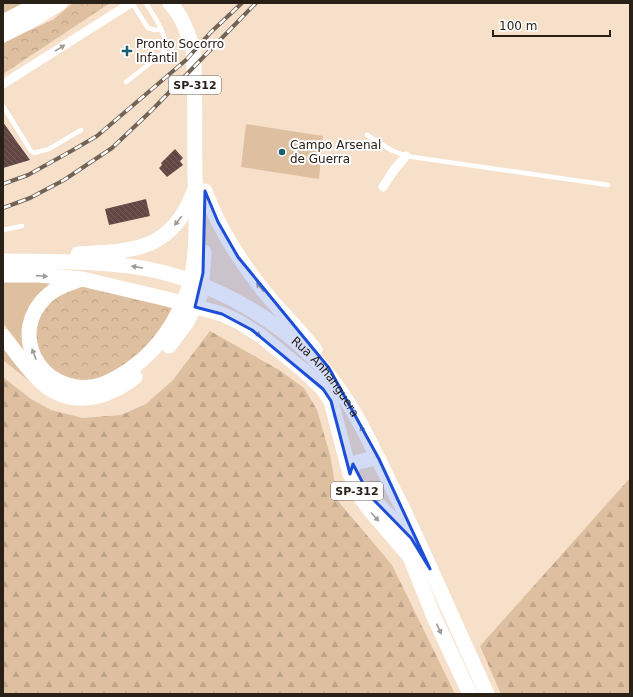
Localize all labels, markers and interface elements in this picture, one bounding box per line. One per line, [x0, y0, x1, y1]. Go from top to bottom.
scale bar [493, 12, 610, 38]
text: 100 m [499, 19, 537, 33]
place label: Pronto Socorro Infantil [136, 37, 224, 65]
one-way arrow [55, 44, 65, 52]
marker: Pronto Socorro Infantil [121, 45, 133, 57]
road number: SP-312 [169, 76, 221, 94]
place label: Campo Arsenal de Guerra [290, 138, 381, 166]
marker: Campo Arsenal de Guerra [277, 147, 287, 157]
one-way arrow [174, 216, 183, 226]
one-way arrow [131, 264, 143, 270]
one-way arrow [36, 272, 48, 279]
one-way arrow [256, 281, 264, 292]
one-way arrow [251, 329, 261, 337]
street label: Rua Anhanguera [289, 334, 362, 420]
one-way arrow [30, 348, 36, 360]
one-way arrow [360, 425, 367, 436]
road number: SP-312 [331, 482, 383, 500]
one-way arrow [371, 512, 380, 522]
one-way arrow [436, 623, 442, 634]

